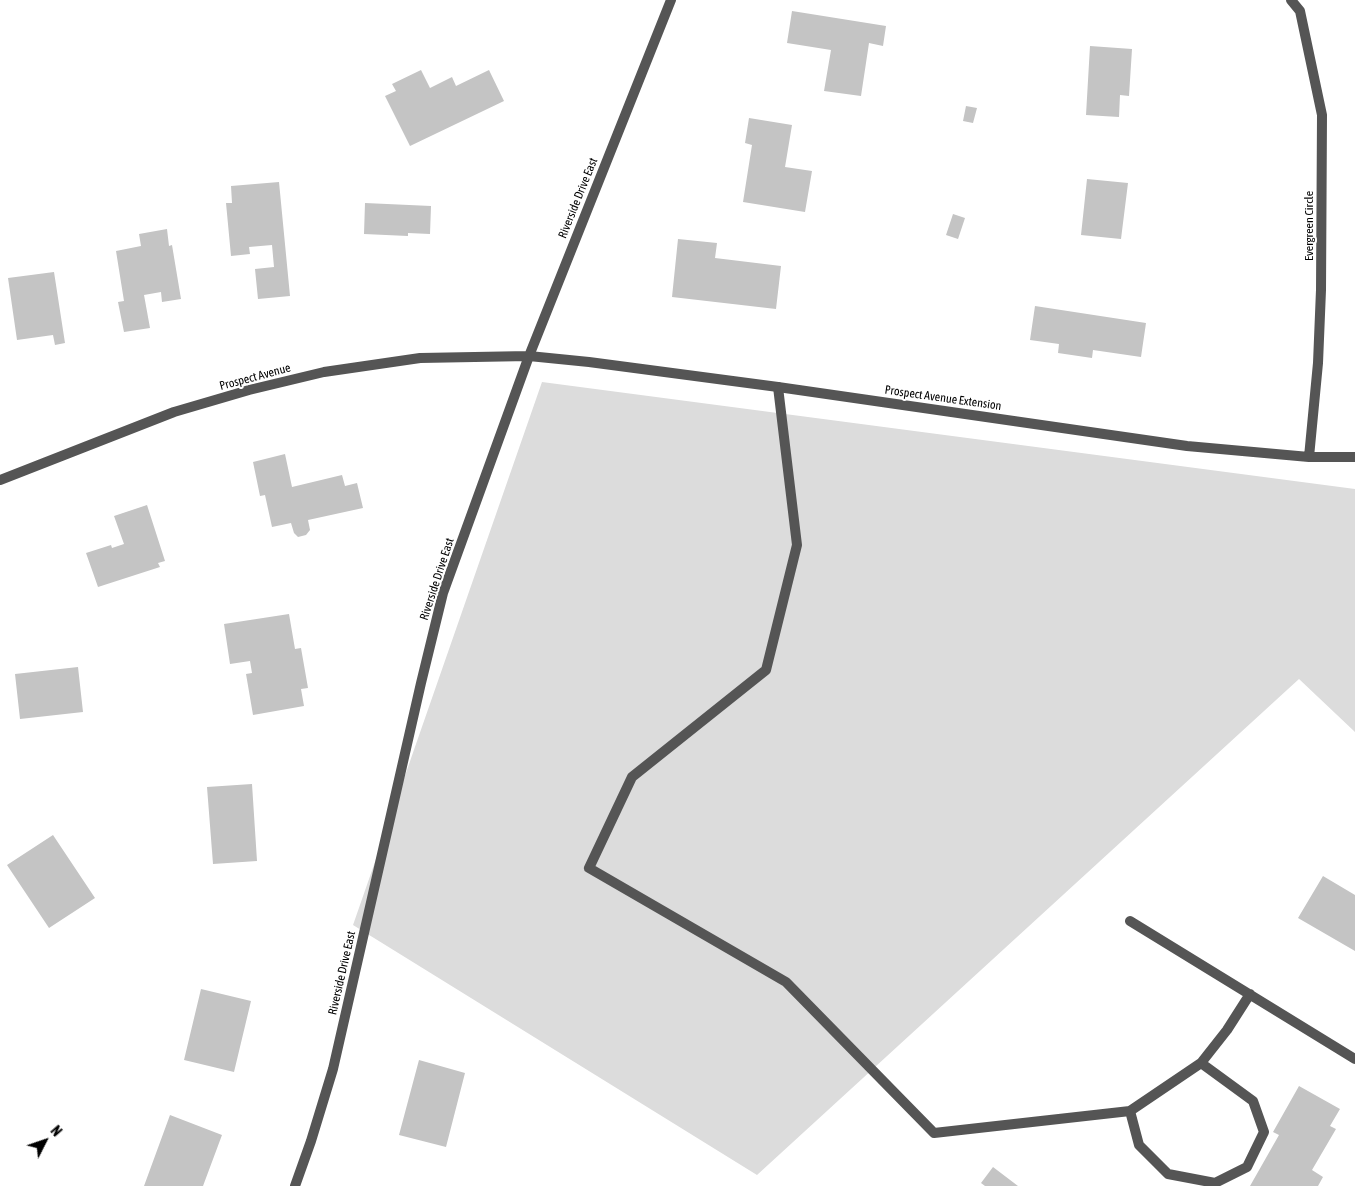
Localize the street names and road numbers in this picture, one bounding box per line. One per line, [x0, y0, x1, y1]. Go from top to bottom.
street label: Riverside Drive East [555, 156, 601, 240]
street label: Evergreen Circle [1302, 191, 1316, 261]
street label: Prospect Avenue [218, 361, 292, 393]
street label: Prospect Avenue Extension [884, 383, 1002, 413]
street label: Riverside Drive East [417, 536, 457, 622]
street label: Riverside Drive East [325, 930, 359, 1016]

